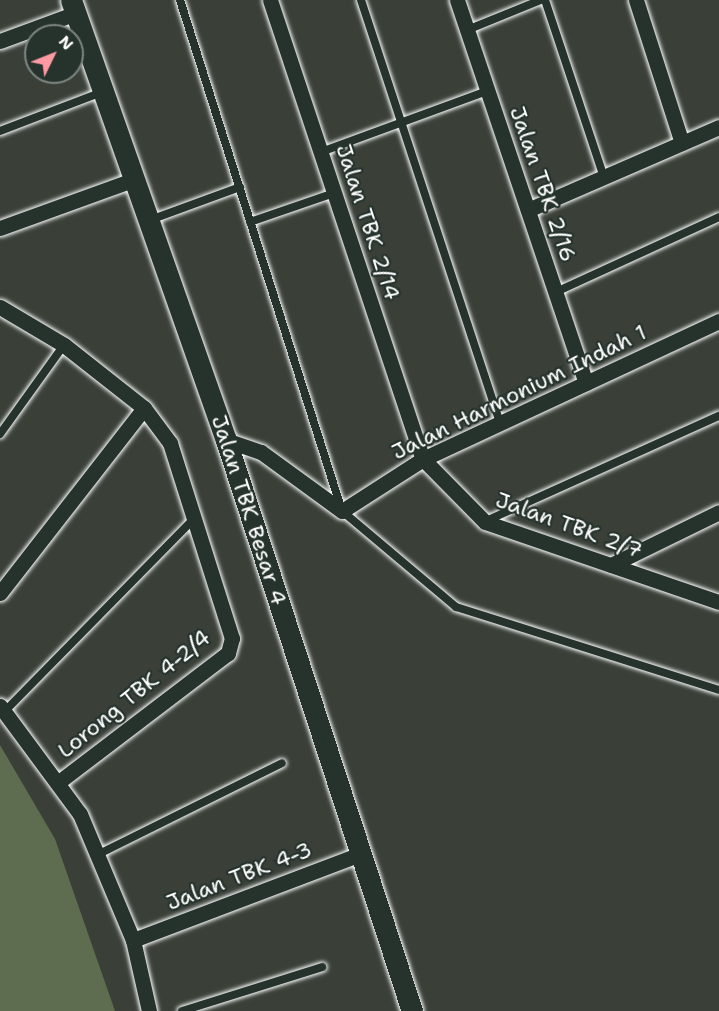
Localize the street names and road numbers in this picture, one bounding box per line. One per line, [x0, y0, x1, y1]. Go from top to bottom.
street label: Jalan TBK 2/16 [504, 103, 582, 265]
street label: Jalan TBK 2/14 [330, 141, 406, 303]
street label: Jalan Harmonium Indah 1 [387, 319, 651, 465]
street label: Jalan TBK Besar 4 [206, 412, 292, 608]
street label: Jalan TBK 2/7 [492, 486, 646, 564]
street label: Lorong TBK 4-2/4 [52, 624, 216, 764]
street label: Jalan TBK 4-3 [162, 836, 316, 916]

